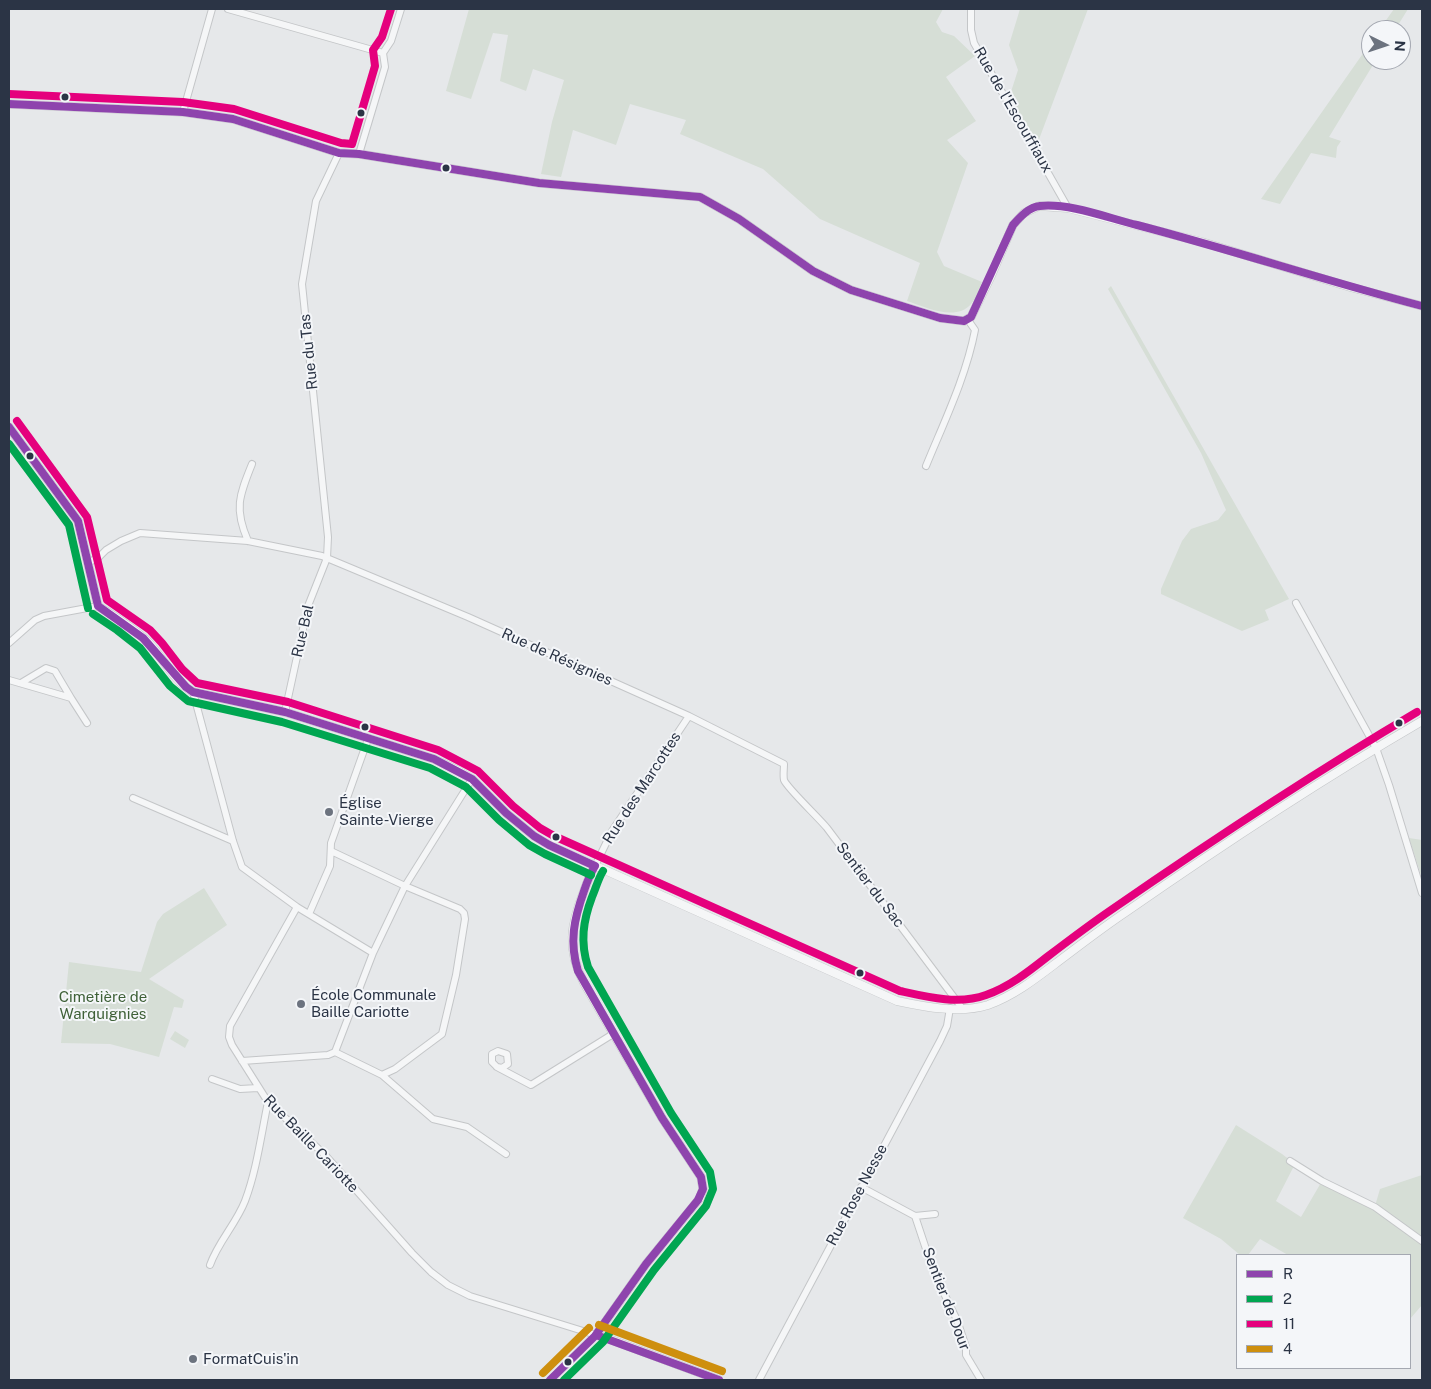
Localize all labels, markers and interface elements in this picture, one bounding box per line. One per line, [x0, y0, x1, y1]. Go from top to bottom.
north arrow [1361, 20, 1411, 70]
text: N [1392, 40, 1408, 52]
street label: Rue de l'Escouffiaux [970, 44, 1056, 176]
unlabelled marker [60, 92, 70, 102]
unlabelled marker [356, 108, 366, 118]
unlabelled marker [441, 163, 451, 173]
street label: Rue du Tas [296, 313, 322, 391]
unlabelled marker [25, 451, 35, 461]
street label: Rue Bal [288, 603, 318, 659]
street label: Rue de Résignies [499, 625, 615, 689]
unlabelled marker [1394, 718, 1404, 728]
unlabelled marker [360, 722, 370, 732]
street label: Rue des Marcottes [599, 729, 685, 847]
place label: Église Sainte-Vierge [339, 794, 434, 829]
marker: Église Sainte-Vierge [323, 806, 335, 818]
unlabelled marker [551, 832, 561, 842]
street label: Sentier du Sac [832, 839, 908, 931]
unlabelled marker [855, 968, 865, 978]
place label: École Communale Baille Cariotte [311, 986, 436, 1021]
park label: Cimetière de Warquignies [59, 988, 147, 1023]
marker: École Communale Baille Cariotte [295, 998, 307, 1010]
street label: Rue Baille Cariotte [260, 1091, 362, 1197]
street label: Rue Rose Nesse [823, 1141, 891, 1249]
street label: Sentier de Dour [918, 1245, 974, 1353]
legend [1236, 1254, 1411, 1369]
text: R [1283, 1265, 1293, 1282]
text: 2 [1283, 1290, 1292, 1307]
text: 11 [1283, 1315, 1295, 1332]
text: 4 [1283, 1340, 1292, 1357]
place label: FormatCuis'in [203, 1350, 299, 1368]
marker: FormatCuis'in [187, 1353, 199, 1365]
unlabelled marker [563, 1357, 573, 1367]

